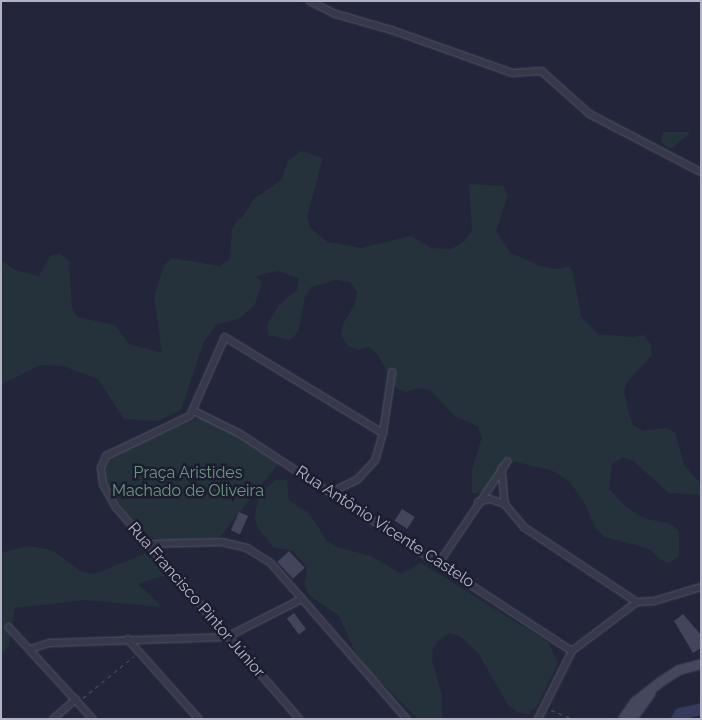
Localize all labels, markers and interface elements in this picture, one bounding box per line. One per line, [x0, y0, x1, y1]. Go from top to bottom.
street label: Rua Antônio Vicente Castelo [292, 462, 478, 592]
park label: Praça Aristides Machado de Oliveira [112, 463, 264, 501]
street label: Rua Francisco Pintor Júnior [123, 518, 269, 682]

